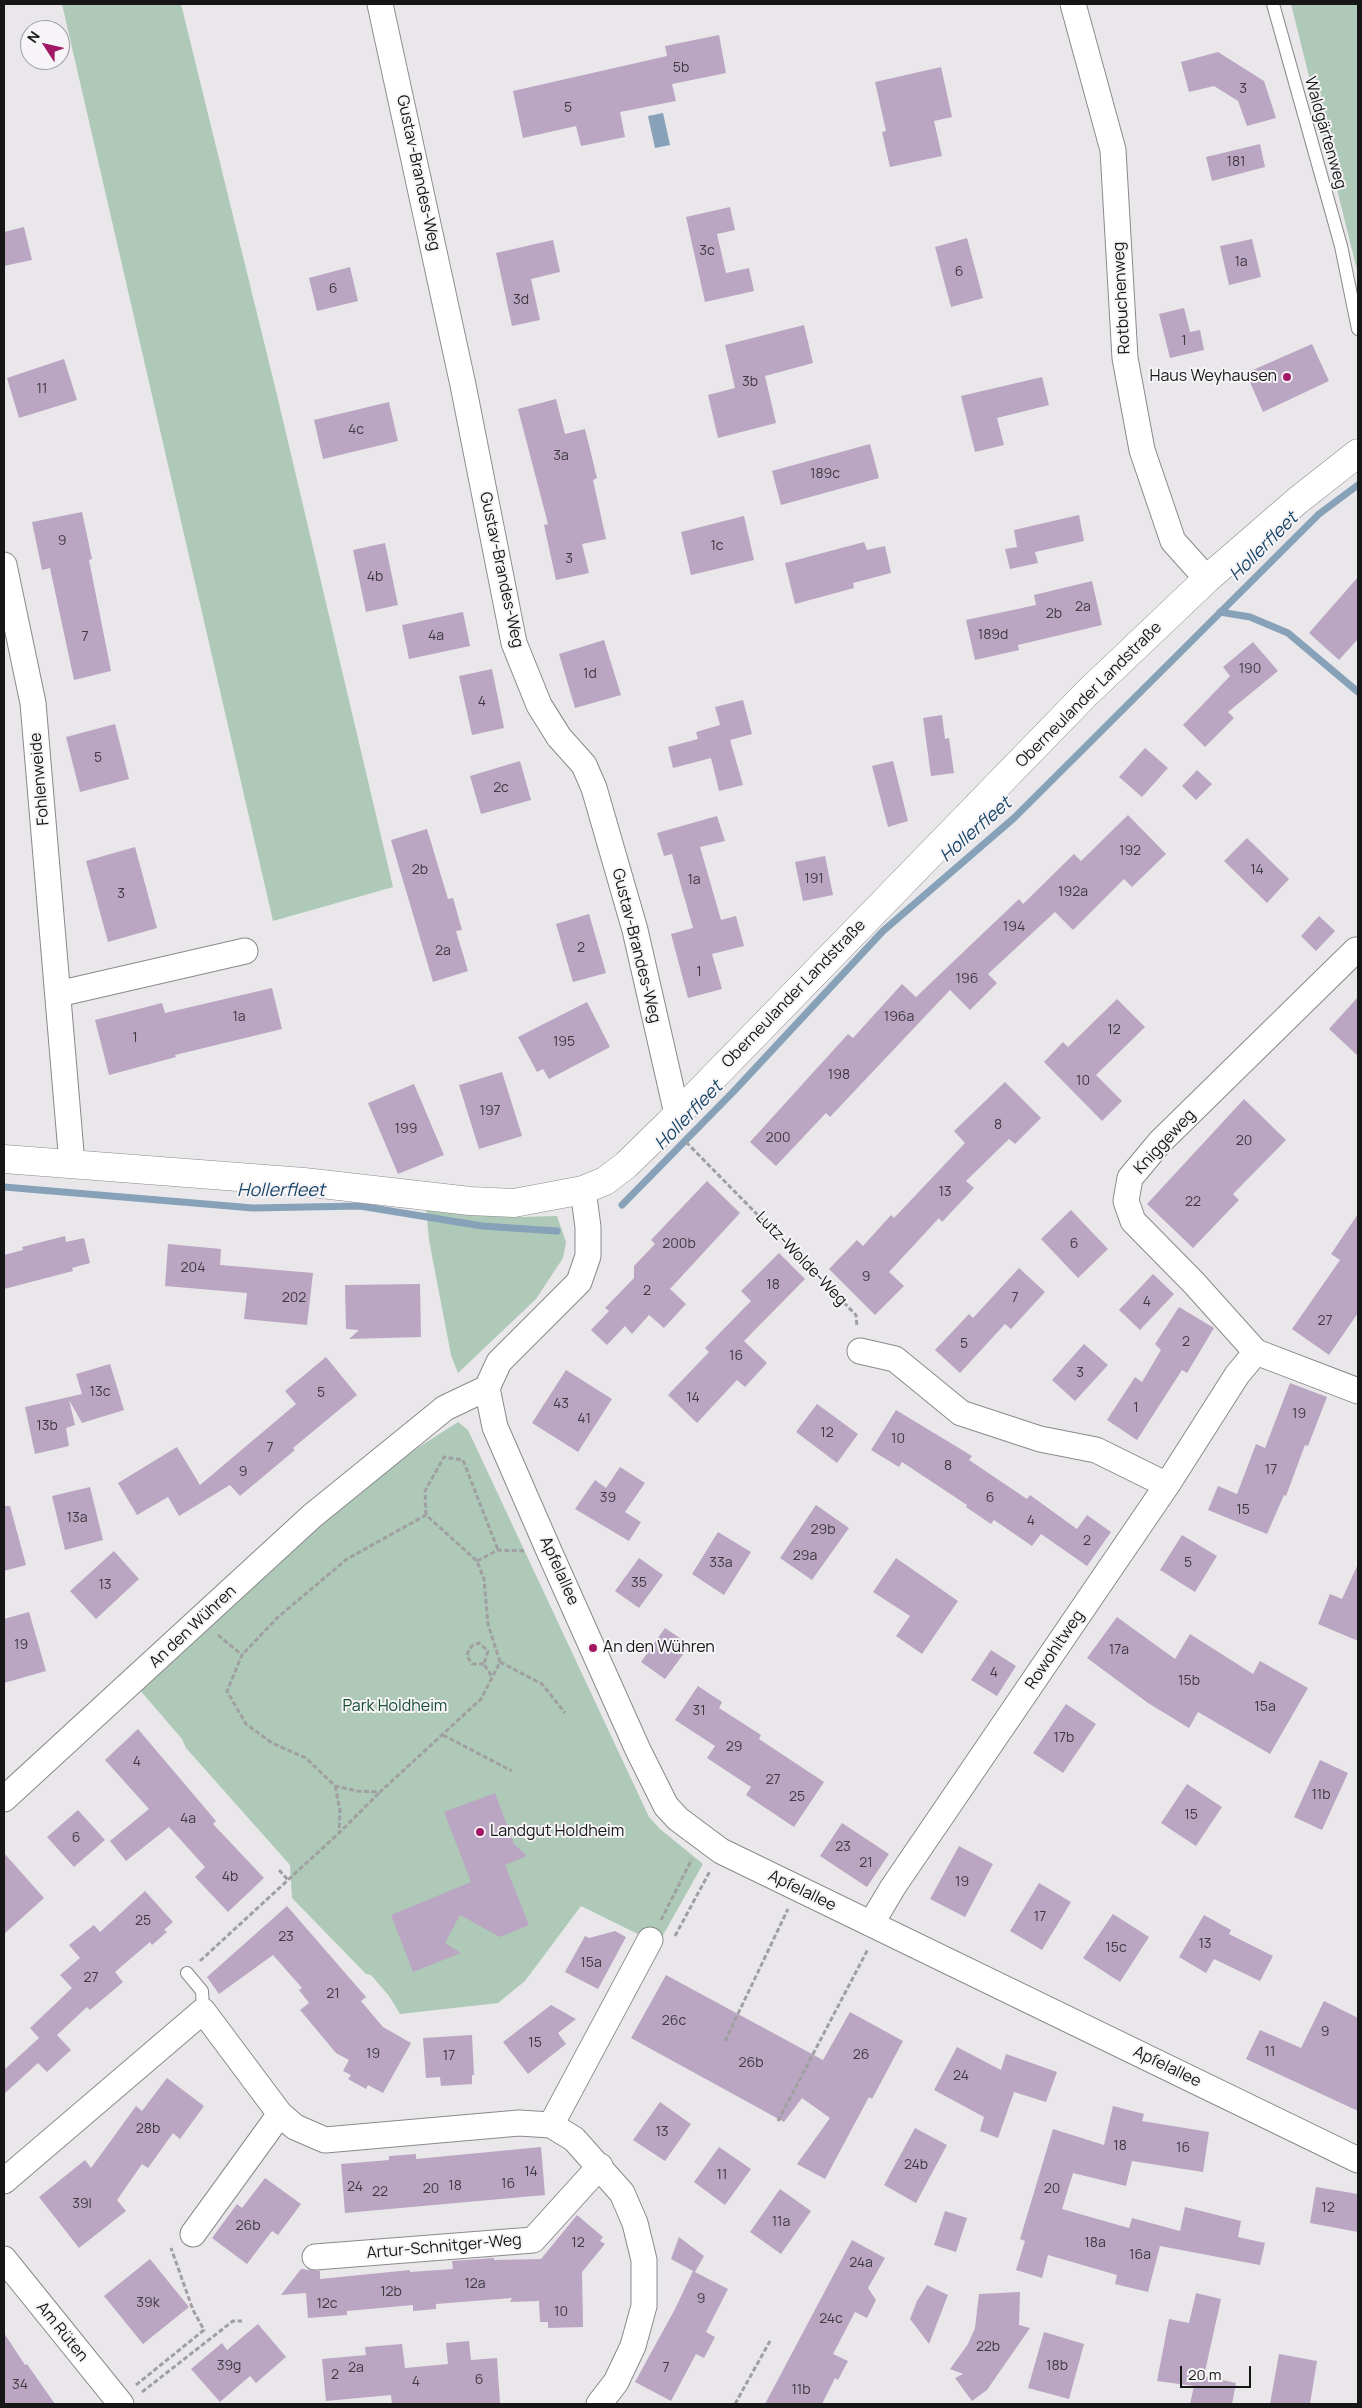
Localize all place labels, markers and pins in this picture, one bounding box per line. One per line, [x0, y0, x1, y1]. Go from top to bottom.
place label: Haus Weyhausen [1150, 367, 1277, 387]
marker: Haus Weyhausen [1281, 371, 1293, 383]
place label: An den Wühren [603, 1638, 715, 1658]
marker: An den Wühren [587, 1642, 599, 1654]
place label: Landgut Holdheim [490, 1822, 624, 1842]
marker: Landgut Holdheim [474, 1826, 486, 1838]

